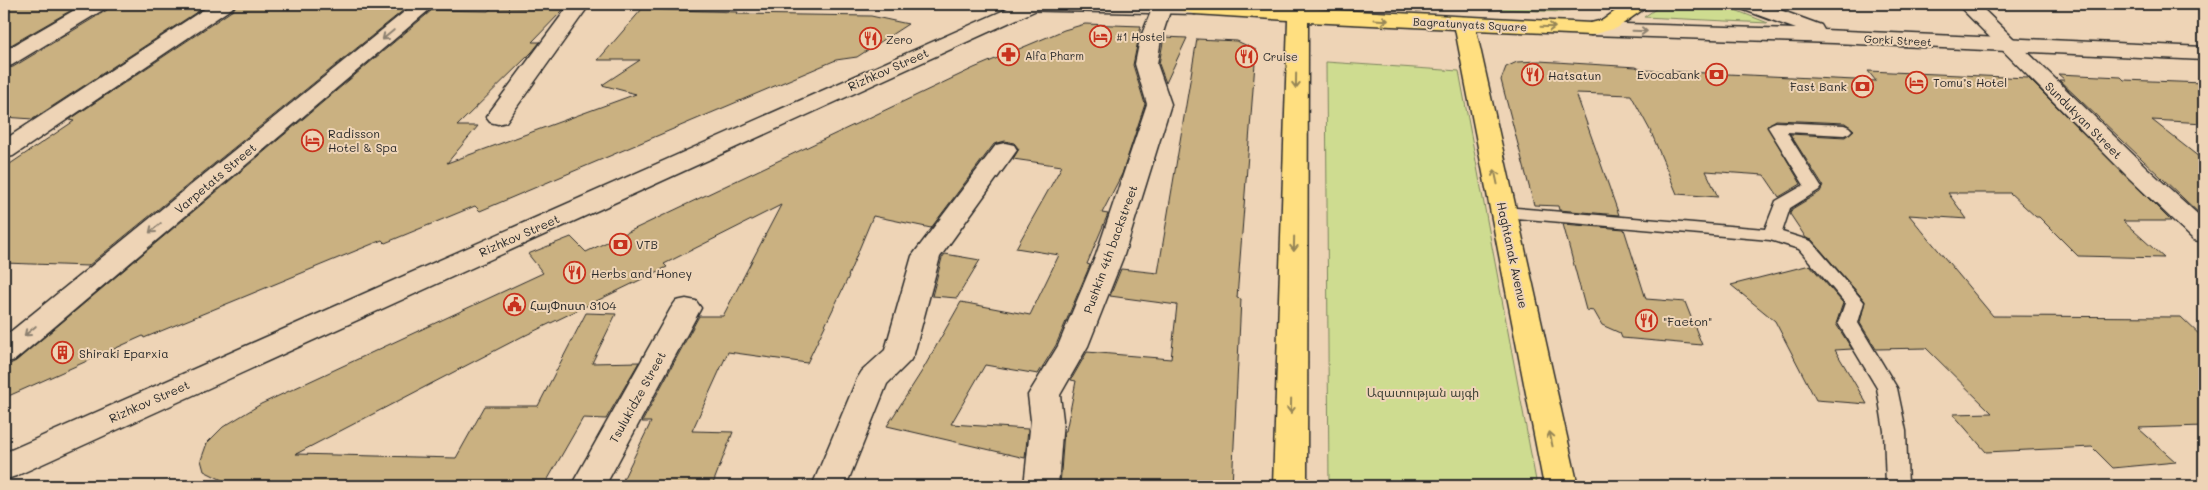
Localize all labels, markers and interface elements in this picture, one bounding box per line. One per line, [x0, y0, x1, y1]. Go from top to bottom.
street label: Bagratunyats Square [1413, 14, 1528, 34]
one-way arrow [1373, 15, 1389, 24]
one-way arrow [1540, 23, 1556, 32]
hotel icon: #1 Hostel [1088, 24, 1112, 48]
one-way arrow [1632, 26, 1648, 36]
restaurant icon: Zero [858, 27, 882, 51]
one-way arrow [382, 29, 395, 40]
place label: #1 Hostel [1116, 29, 1165, 44]
street label: Gorki Street [1864, 31, 1932, 49]
place label: Zero [886, 32, 913, 47]
pharmacy icon: Alfa Pharm [997, 43, 1021, 67]
street label: Rizhkov Street [845, 44, 931, 94]
restaurant icon: Cruise [1235, 44, 1259, 68]
place label: Alfa Pharm [1025, 48, 1084, 63]
place label: Cruise [1263, 49, 1298, 64]
bank icon: Evocabank [1704, 62, 1728, 86]
restaurant icon: Hatsatun [1520, 63, 1544, 87]
place label: Evocabank [1637, 66, 1700, 82]
place label: Hatsatun [1548, 67, 1601, 83]
hotel icon: Tomu’s Hotel [1905, 70, 1929, 94]
one-way arrow [1292, 73, 1301, 89]
bank icon: Fast Bank [1851, 74, 1875, 98]
place label: Tomu’s Hotel [1933, 74, 2007, 90]
place label: Fast Bank [1790, 78, 1847, 94]
street label: Sundukyan Street [2042, 78, 2126, 162]
place label: Radisson Hotel & Spa [328, 125, 397, 155]
hotel icon: Radisson Hotel & Spa [300, 128, 324, 152]
street label: Varpetats Street [171, 139, 259, 217]
one-way arrow [1491, 169, 1500, 185]
street label: Pushkin 4th backstreet [1079, 182, 1141, 316]
street label: Haghtanak Avenue [1494, 200, 1532, 310]
street label: Rizhkov Street [476, 210, 562, 260]
one-way arrow [149, 222, 162, 233]
bank icon: VTB [608, 232, 632, 256]
place label: VTB [636, 236, 658, 252]
one-way arrow [1289, 236, 1299, 252]
restaurant icon: Herbs and Honey [563, 261, 587, 285]
place label: Herbs and Honey [591, 265, 692, 281]
public building icon: ՀայՓոստ 3104 [502, 293, 526, 317]
place label: ՀայՓոստ 3104 [530, 297, 616, 313]
restaurant icon: "Faeton" [1635, 309, 1659, 333]
place label: "Faeton" [1663, 313, 1712, 329]
one-way arrow [24, 326, 37, 337]
building icon: Shiraki Eparxia [51, 341, 75, 365]
place label: Shiraki Eparxia [79, 345, 169, 361]
street label: Tsulukidze Street [605, 348, 669, 446]
street label: Rizhkov Street [106, 376, 192, 426]
park label: Ազատության այգի [1367, 384, 1479, 400]
one-way arrow [1286, 398, 1296, 414]
one-way arrow [1545, 431, 1555, 447]

